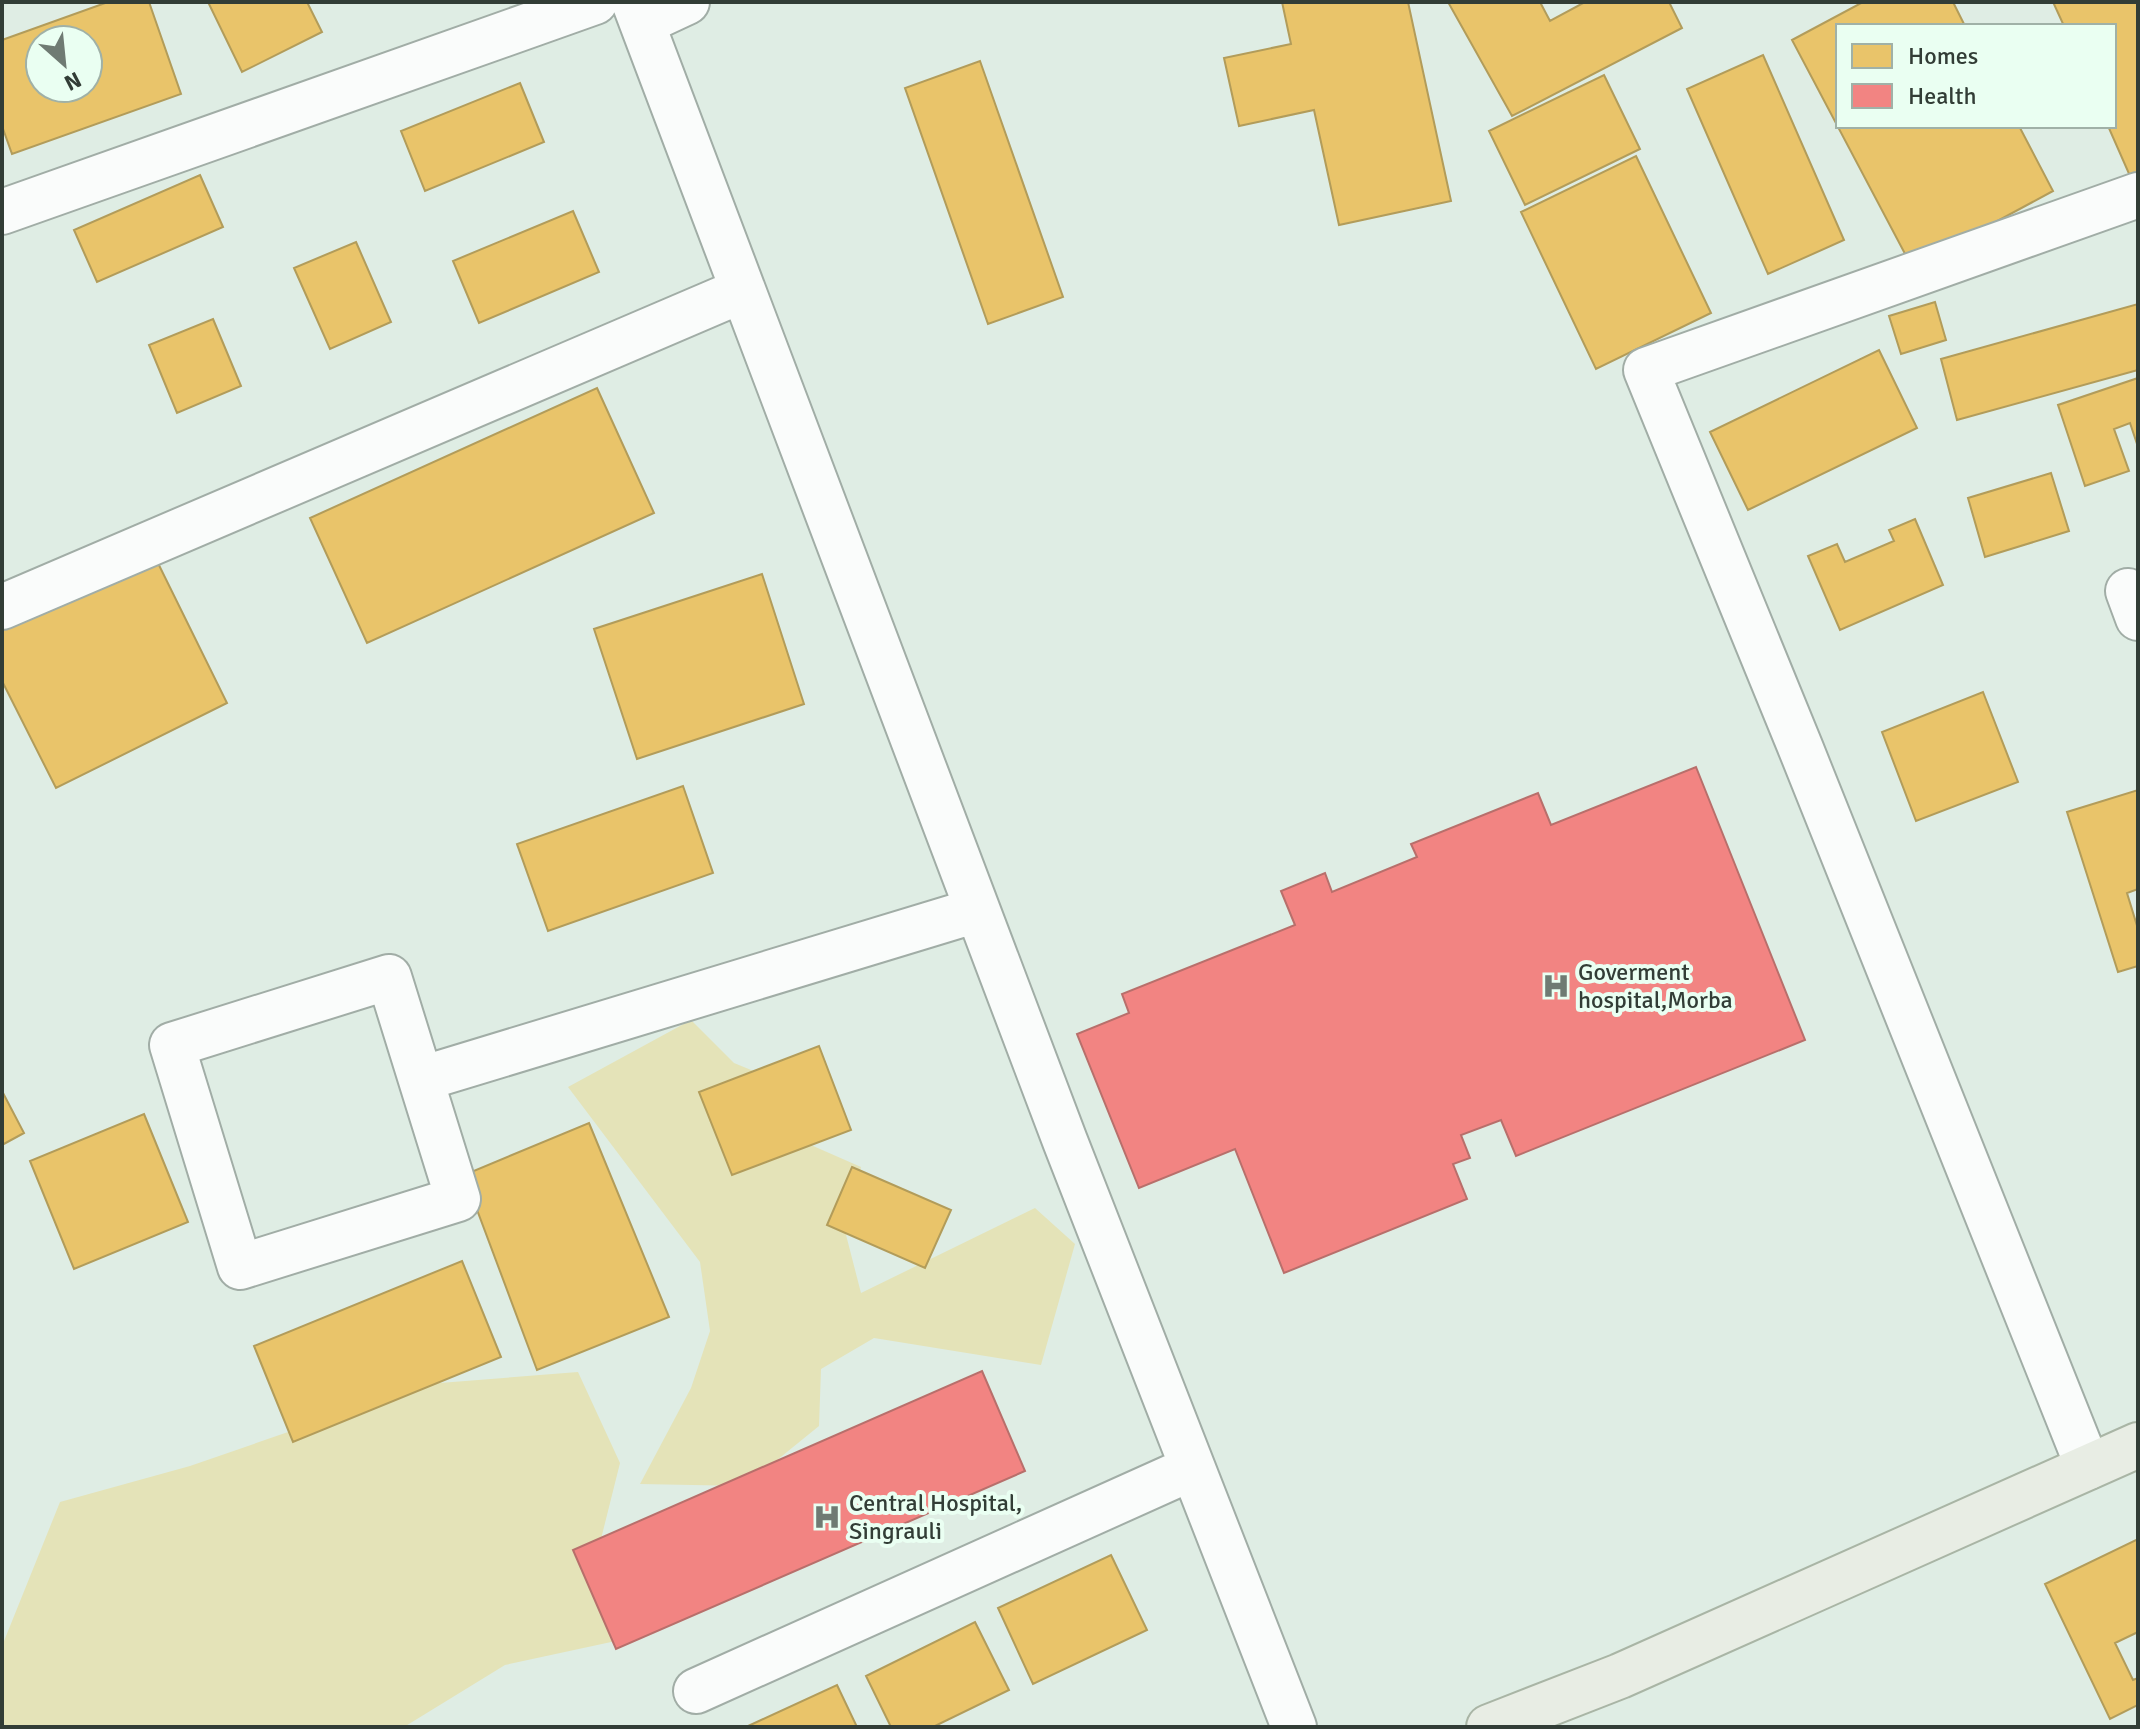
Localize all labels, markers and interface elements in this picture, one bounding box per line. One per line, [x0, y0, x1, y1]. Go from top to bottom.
north arrow [24, 24, 104, 104]
legend [1836, 24, 2116, 128]
text: Homes [1908, 41, 1978, 71]
text: N [60, 66, 86, 97]
text: Health [1908, 81, 1977, 111]
place label: Goverment hospital,Morba [1578, 957, 1733, 1015]
hospital icon: Goverment hospital,Morba [1541, 971, 1571, 1001]
place label: Central Hospital, Singrauli [849, 1488, 1022, 1546]
hospital icon: Central Hospital, Singrauli [812, 1502, 842, 1532]

